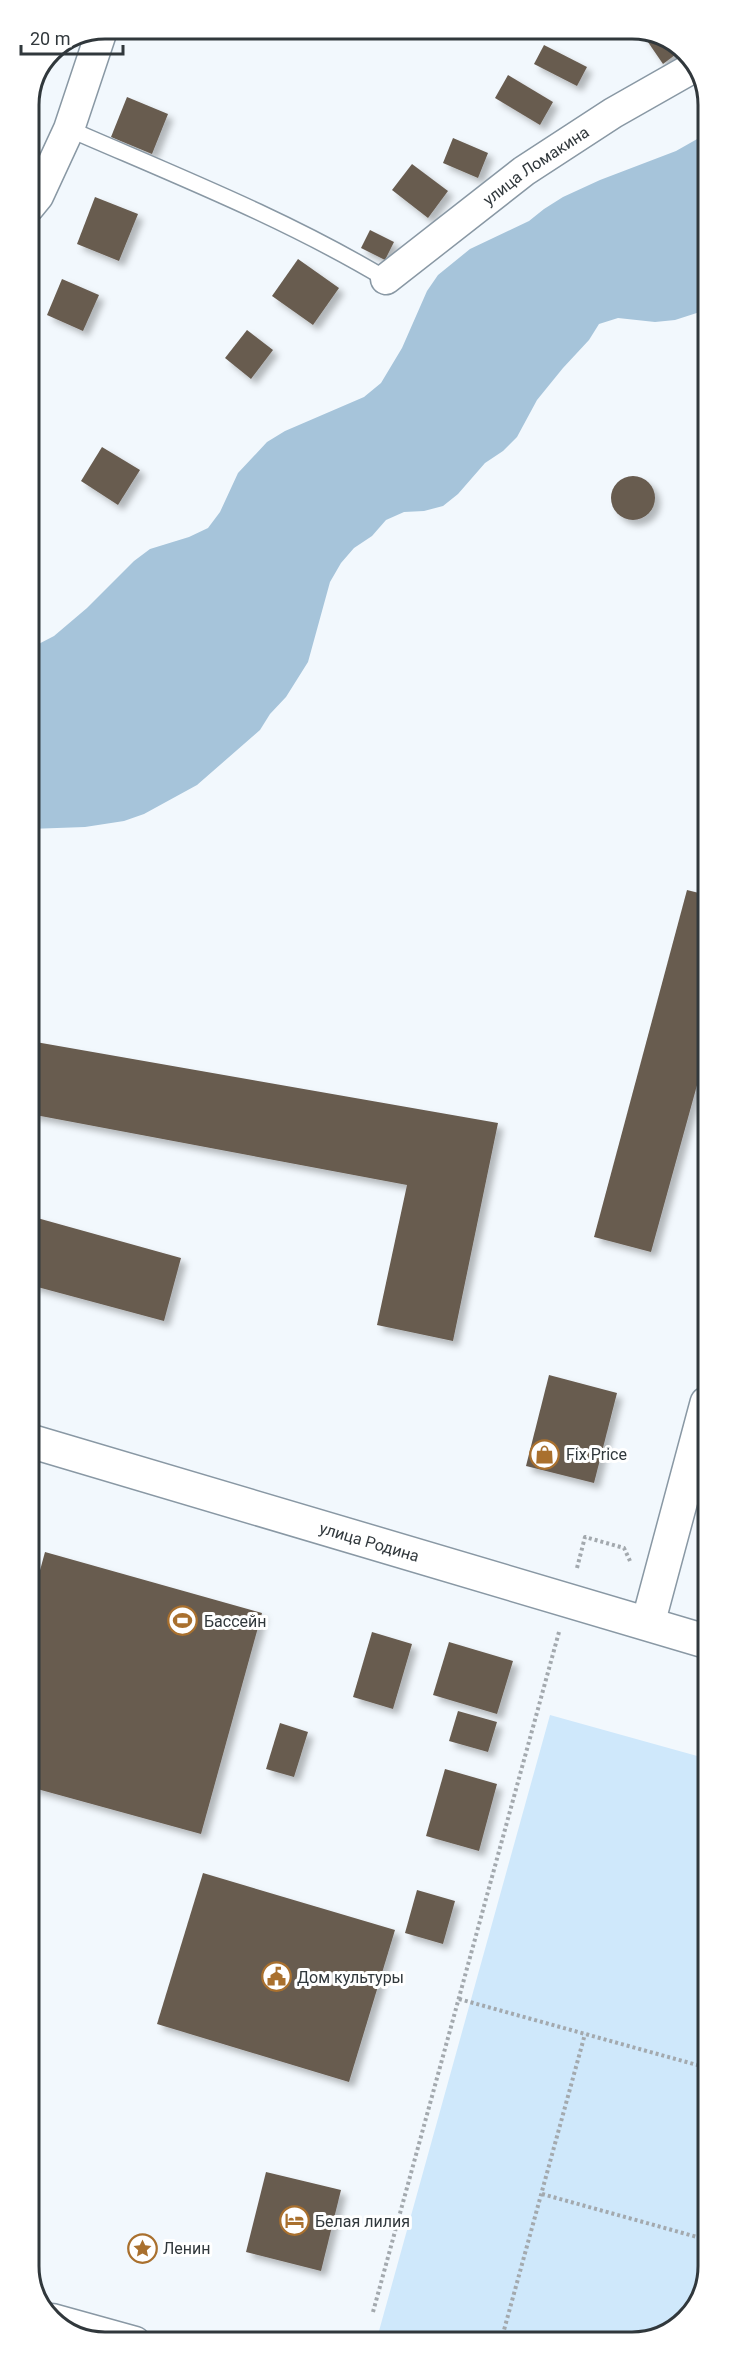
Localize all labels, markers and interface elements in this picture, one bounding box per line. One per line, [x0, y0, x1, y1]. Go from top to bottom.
scale bar [21, 18, 123, 56]
text: 20 m [30, 28, 70, 49]
street label: улица Ломакина [479, 122, 592, 209]
shop icon: Fix Price [529, 1438, 561, 1470]
place label: Fix Price [566, 1445, 627, 1464]
street label: улица Родина [317, 1518, 422, 1565]
sports icon: Бассейн [167, 1605, 199, 1637]
place label: Бассейн [204, 1612, 266, 1631]
public building icon: Дом культуры [260, 1961, 292, 1993]
place label: Дом культуры [297, 1968, 404, 1987]
hotel icon: Белая лилия [278, 2205, 310, 2237]
place label: Белая лилия [315, 2212, 410, 2231]
place icon: Ленин [126, 2232, 158, 2264]
place label: Ленин [163, 2239, 211, 2258]

